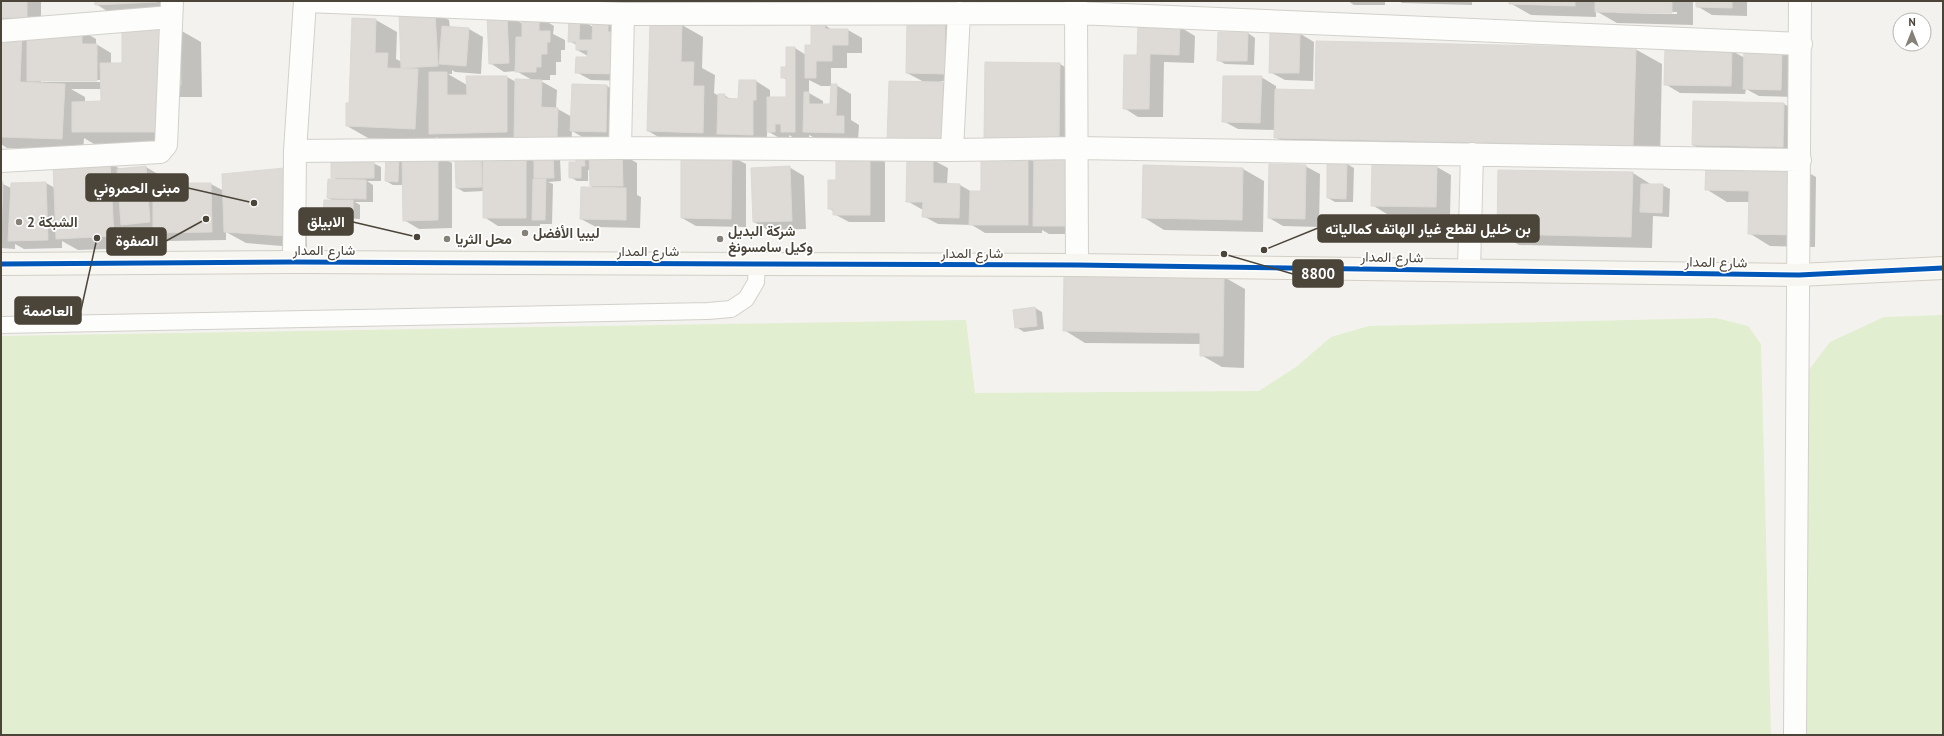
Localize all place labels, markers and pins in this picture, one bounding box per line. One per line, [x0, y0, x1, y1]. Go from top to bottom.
callout: مبنى الحمروني [86, 174, 188, 201]
callout: الابيلق [299, 208, 353, 235]
place label: الشبكة 2 [27, 213, 78, 231]
callout: بن خليل لقطع غيار الهاتف كمالياته [1318, 215, 1539, 242]
marker: الشبكة 2 [14, 217, 24, 227]
place label: شركة البديل وكيل سامسونغ [728, 222, 813, 257]
place label: ليبيا الأفضل [533, 224, 600, 242]
callout: الصفوة [107, 228, 166, 255]
marker: ليبيا الأفضل [520, 228, 530, 238]
place label: محل الثريا [455, 230, 512, 248]
marker: محل الثريا [442, 234, 452, 244]
marker: شركة البديل وكيل سامسونغ [715, 234, 725, 244]
callout: 8800 [1293, 260, 1343, 287]
callout: العاصمة [15, 297, 81, 324]

